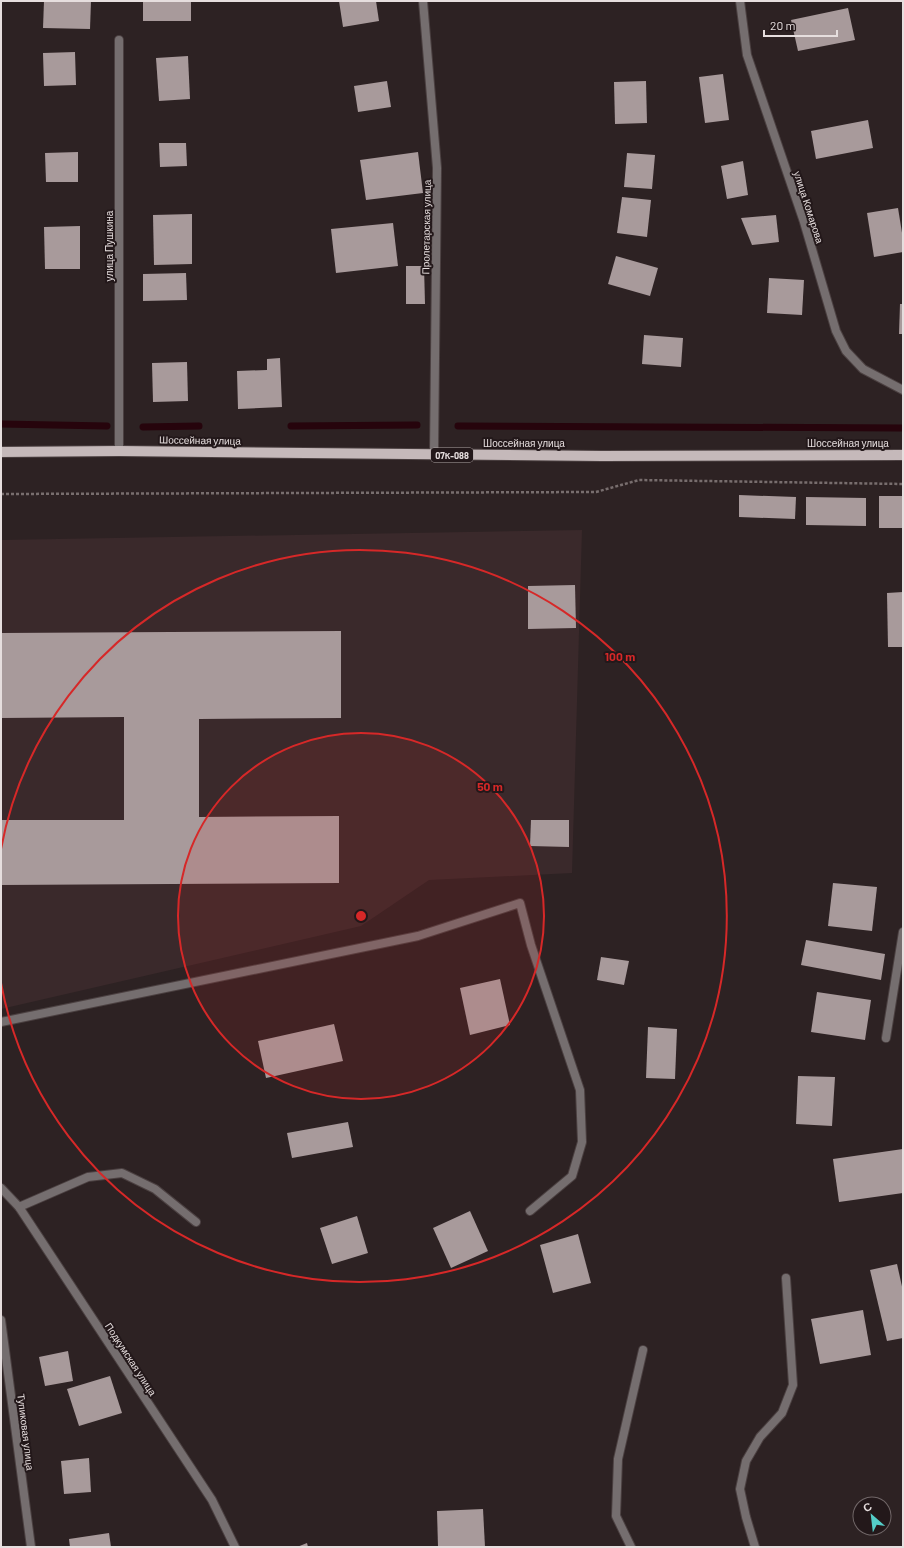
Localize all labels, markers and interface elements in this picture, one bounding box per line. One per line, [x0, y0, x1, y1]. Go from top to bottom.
scale bar [764, 12, 837, 38]
text: 20 m [770, 18, 796, 32]
street label: улица Комарова [792, 169, 826, 245]
street label: Пролетарская улица [419, 179, 433, 275]
street label: улица Пушкина [103, 210, 115, 281]
street label: Шоссейная улица [159, 433, 241, 447]
street label: Шоссейная улица [483, 437, 565, 449]
street label: Шоссейная улица [807, 437, 889, 449]
road number: 07К-088 [431, 448, 473, 462]
text: 100 m [605, 649, 635, 663]
text: 50 m [477, 779, 503, 793]
centre of rings [354, 909, 368, 923]
street label: Подкумская улица [103, 1320, 159, 1398]
street label: Тупиковая улица [15, 1393, 37, 1472]
north arrow [852, 1496, 892, 1536]
text: С [861, 1499, 874, 1514]

